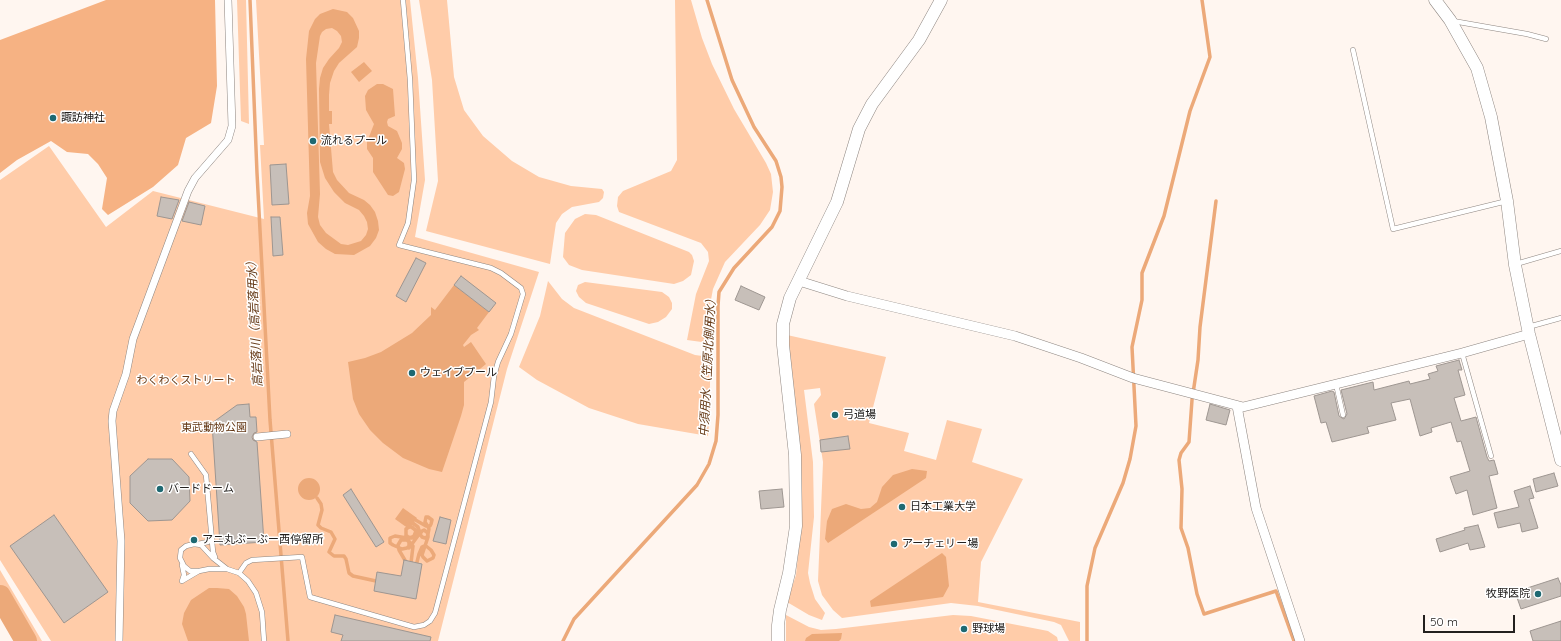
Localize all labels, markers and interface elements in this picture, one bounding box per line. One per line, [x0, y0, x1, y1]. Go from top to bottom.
place label: 諏訪神社 [61, 111, 105, 125]
marker: 諏訪神社 [48, 113, 58, 123]
place label: 流れるプール [321, 134, 387, 148]
marker: 流れるプール [308, 136, 318, 146]
water label: 高岩落川（高岩落用水） [244, 255, 266, 387]
water label: 中須用水（笠原北側用水） [697, 293, 719, 437]
place label: ウェイブプール [420, 366, 497, 380]
marker: ウェイブプール [407, 368, 417, 378]
park label: わくわくストリート [137, 374, 235, 388]
place label: 弓道場 [843, 408, 876, 422]
marker: 弓道場 [830, 410, 840, 420]
park label: 東武動物公園 [181, 421, 247, 435]
place label: バードドーム [168, 482, 234, 496]
marker: バードドーム [155, 484, 165, 494]
place label: 日本工業大学 [910, 500, 976, 514]
marker: 日本工業大学 [897, 502, 907, 512]
place label: アニ丸ぶーぶー西停留所 [202, 533, 323, 547]
marker: アニ丸ぶーぶー西停留所 [189, 535, 199, 545]
place label: アーチェリー場 [902, 537, 978, 551]
marker: アーチェリー場 [889, 539, 899, 549]
place label: 牧野医院 [1486, 587, 1530, 601]
marker: 牧野医院 [1533, 589, 1543, 599]
scale bar [1425, 607, 1517, 633]
text: 50 m [1430, 614, 1458, 629]
place label: 野球場 [972, 622, 1005, 636]
marker: 野球場 [959, 624, 969, 634]

